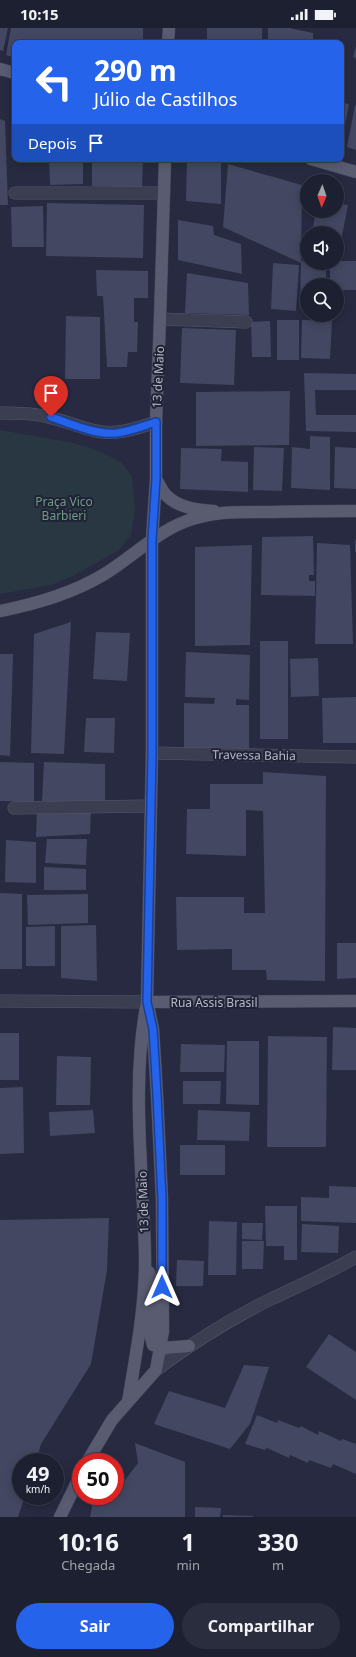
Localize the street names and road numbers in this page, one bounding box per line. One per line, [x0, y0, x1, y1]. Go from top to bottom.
street label: 13 de Maio [148, 346, 168, 408]
street label: Travessa Bahia [212, 746, 296, 764]
street label: Rua Assis Brasil [170, 994, 258, 1011]
street label: 13 de Maio [133, 1171, 153, 1233]

